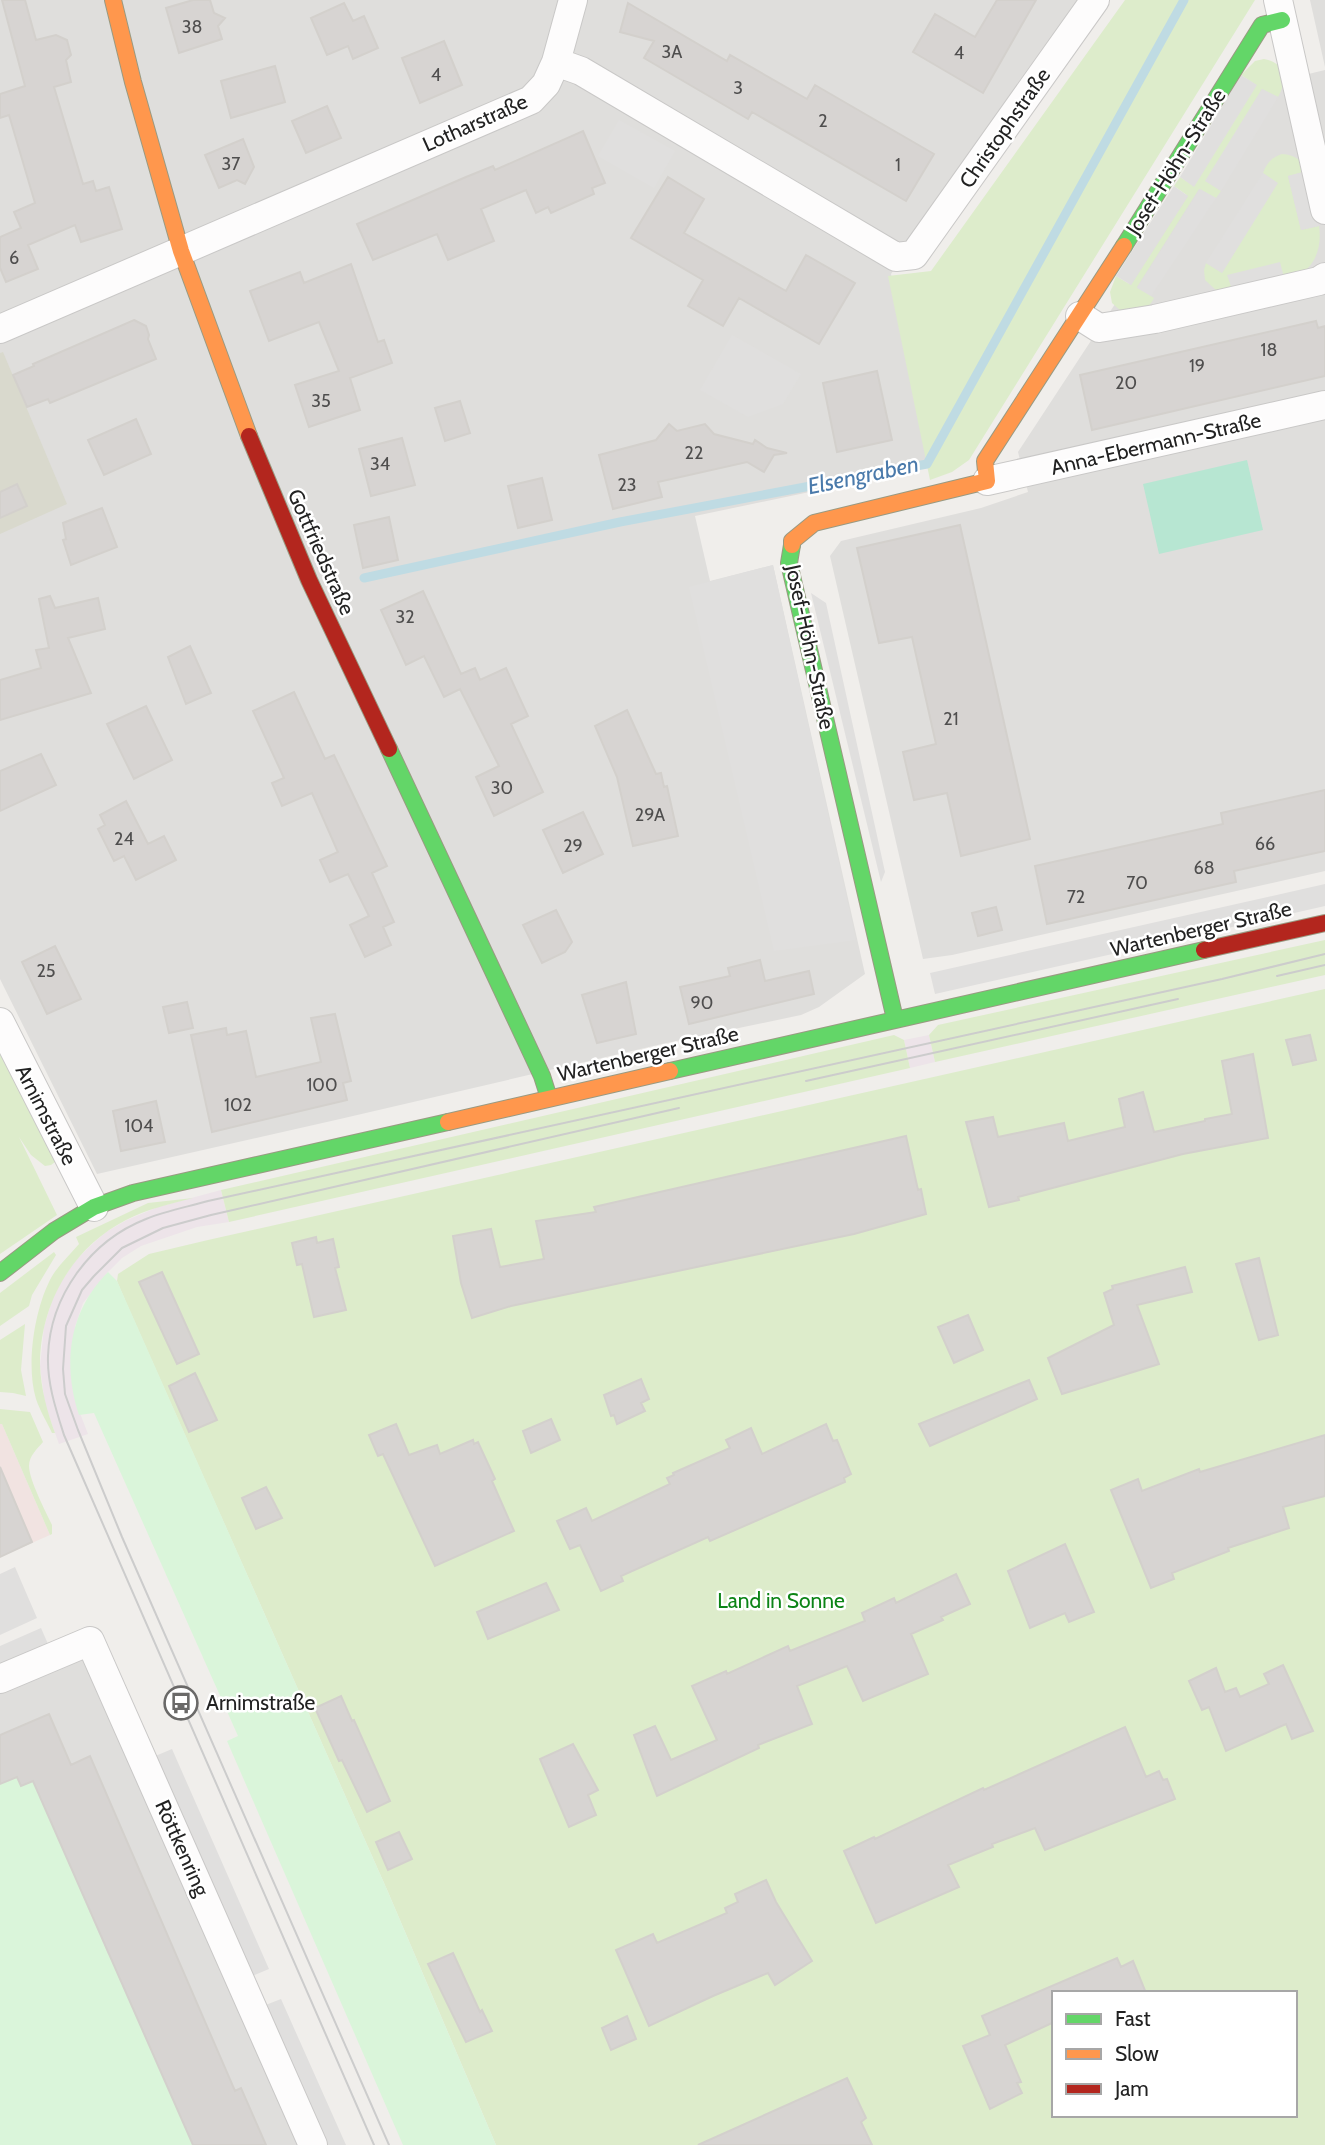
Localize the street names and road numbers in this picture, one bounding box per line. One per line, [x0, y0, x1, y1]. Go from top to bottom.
street label: Christophstraße [954, 63, 1055, 193]
street label: Josef-Höhn-Straße [1120, 84, 1231, 240]
street label: Lotharstraße [419, 88, 531, 157]
street label: Anna-Ebermann-Straße [1048, 407, 1264, 480]
street label: Gottfriedstraße [283, 485, 360, 619]
street label: Josef-Höhn-Straße [781, 561, 840, 732]
street label: Wartenberger Straße [1108, 895, 1294, 962]
street label: Wartenberger Straße [555, 1020, 741, 1087]
street label: Arnimstraße [10, 1060, 82, 1169]
street label: Röttkenring [150, 1796, 215, 1900]

